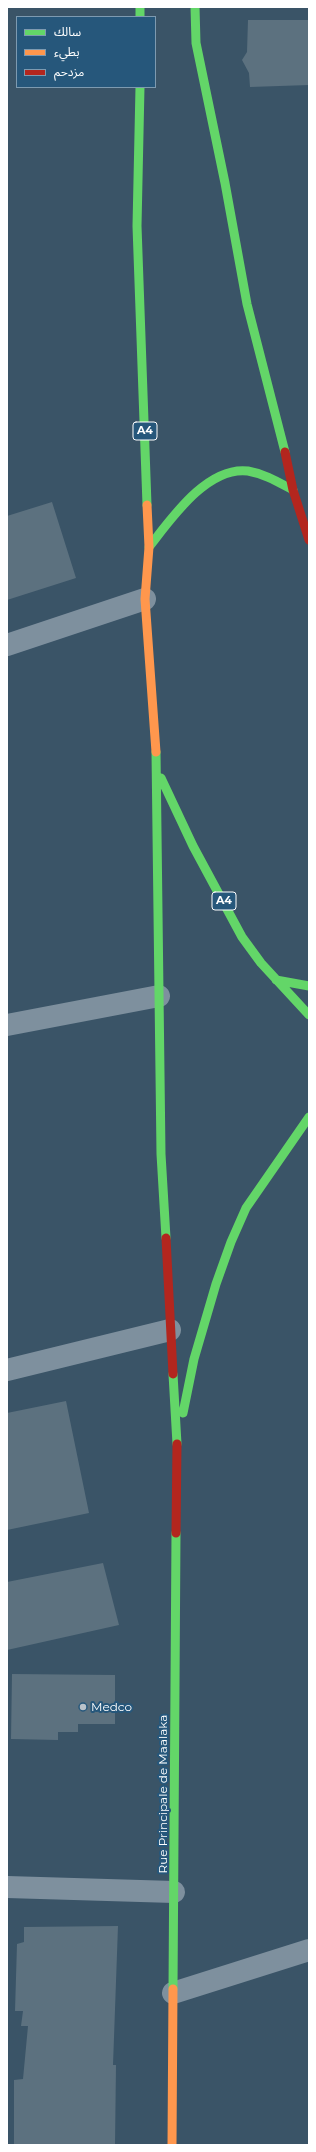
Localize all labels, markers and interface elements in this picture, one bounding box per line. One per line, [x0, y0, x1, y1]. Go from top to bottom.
legend [16, 16, 156, 88]
text: سالك [54, 24, 81, 39]
text: بطيء [54, 44, 80, 59]
text: مزدحم [54, 64, 84, 79]
road number: A4 [133, 422, 157, 440]
road number: A4 [212, 892, 236, 910]
place label: Medco [91, 1700, 132, 1714]
marker: Medco [78, 1702, 88, 1712]
street label: Rue Principale de Maalaka [156, 1715, 170, 1873]

